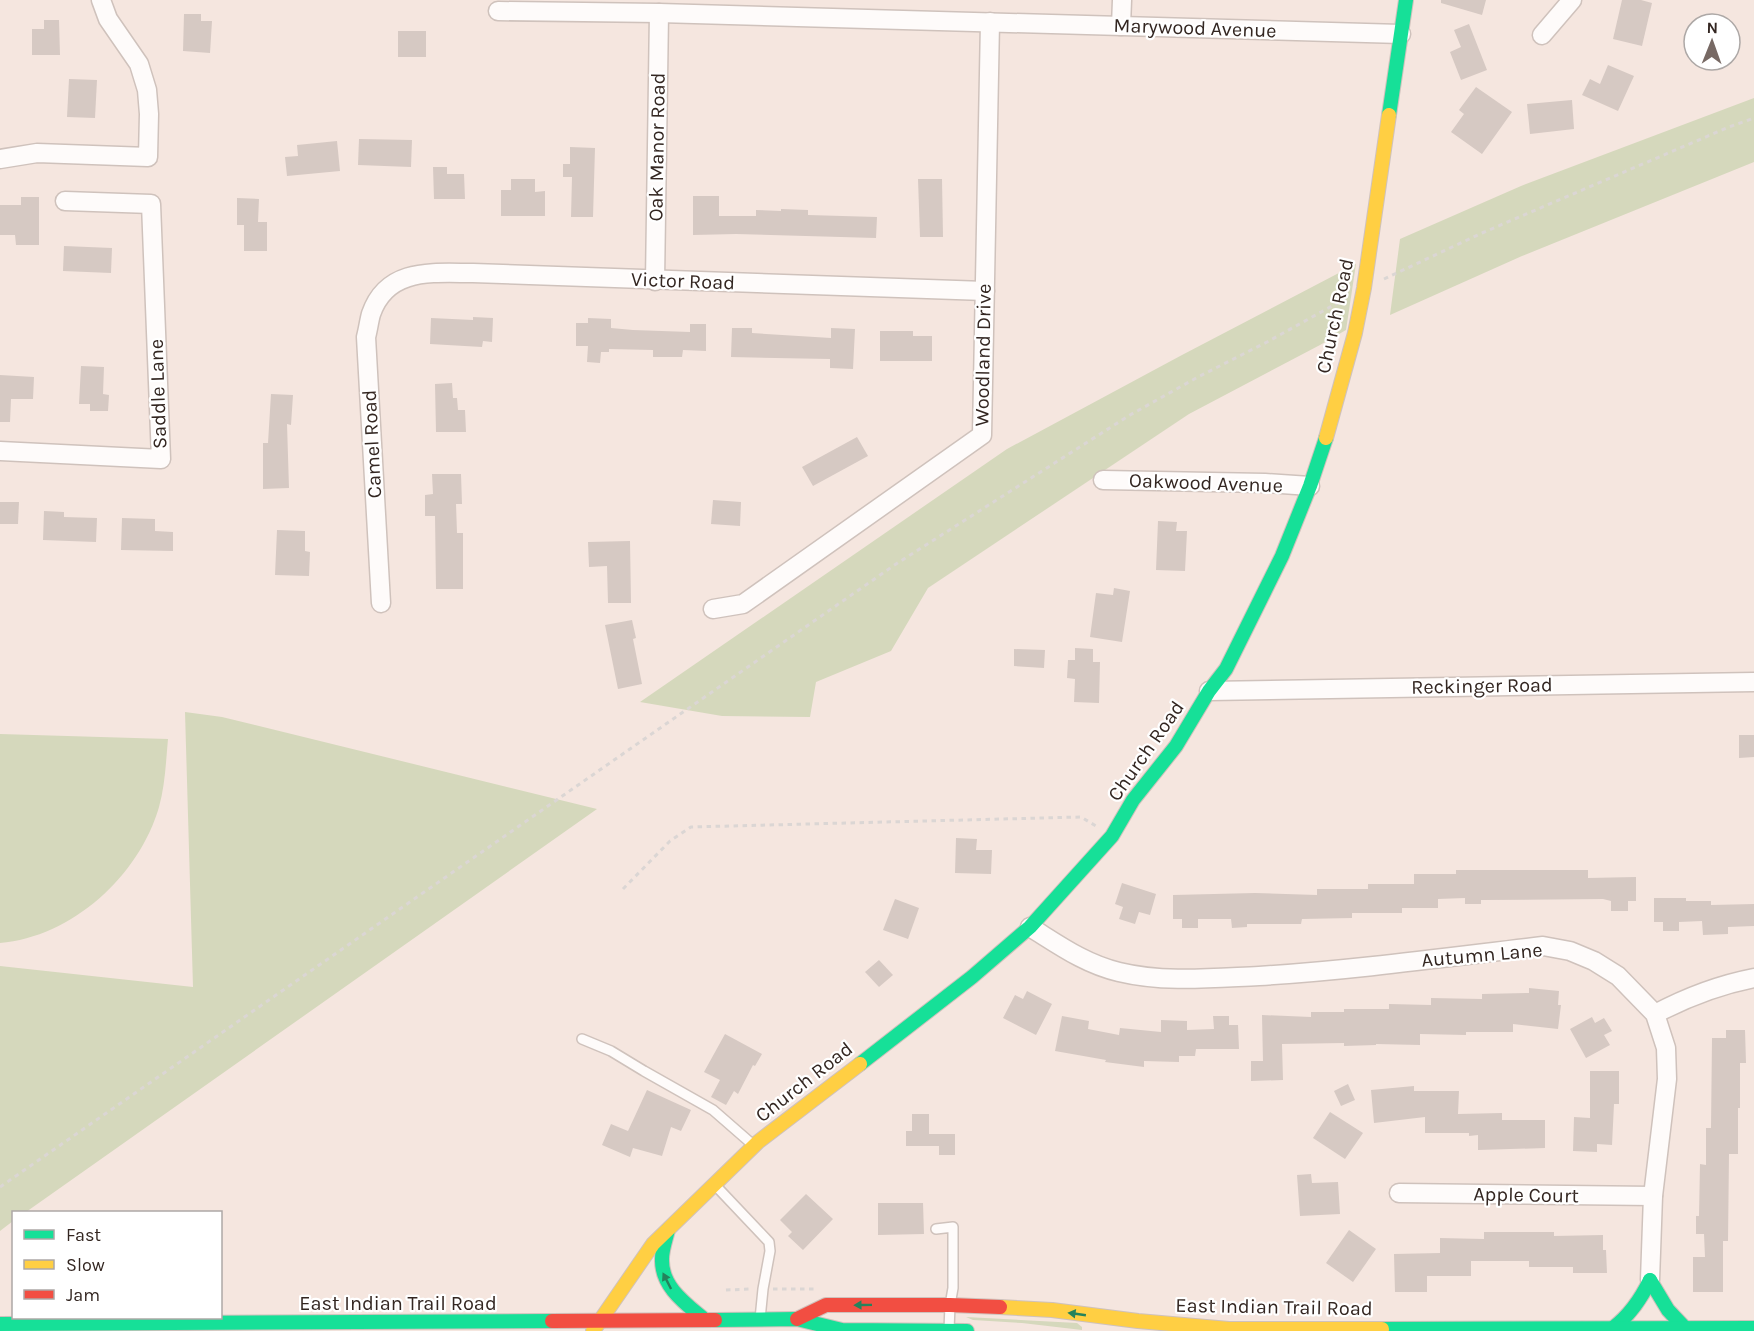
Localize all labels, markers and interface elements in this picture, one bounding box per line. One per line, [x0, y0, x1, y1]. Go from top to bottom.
north arrow [1682, 12, 1742, 72]
street label: Marywood Avenue [1113, 14, 1277, 42]
text: N [1706, 18, 1718, 37]
street label: Oak Manor Road [644, 72, 670, 222]
street label: Church Road [1312, 256, 1358, 376]
street label: Victor Road [631, 268, 735, 294]
street label: Woodland Drive [970, 283, 996, 427]
street label: Saddle Lane [145, 339, 171, 449]
street label: Camel Road [358, 389, 386, 499]
street label: Oakwood Avenue [1129, 469, 1283, 497]
street label: Reckinger Road [1411, 673, 1553, 699]
street label: Church Road [1103, 697, 1189, 805]
street label: Autumn Lane [1420, 938, 1544, 972]
street label: Church Road [751, 1037, 857, 1127]
street label: Apple Court [1473, 1183, 1579, 1207]
legend [12, 1211, 222, 1319]
text: Fast [66, 1224, 101, 1246]
text: Slow [66, 1254, 105, 1276]
one-way arrow [662, 1272, 672, 1290]
text: Jam [66, 1284, 100, 1306]
street label: East Indian Trail Road [299, 1292, 497, 1315]
street label: East Indian Trail Road [1175, 1294, 1373, 1320]
one-way arrow [853, 1300, 872, 1310]
one-way arrow [1067, 1309, 1086, 1318]

